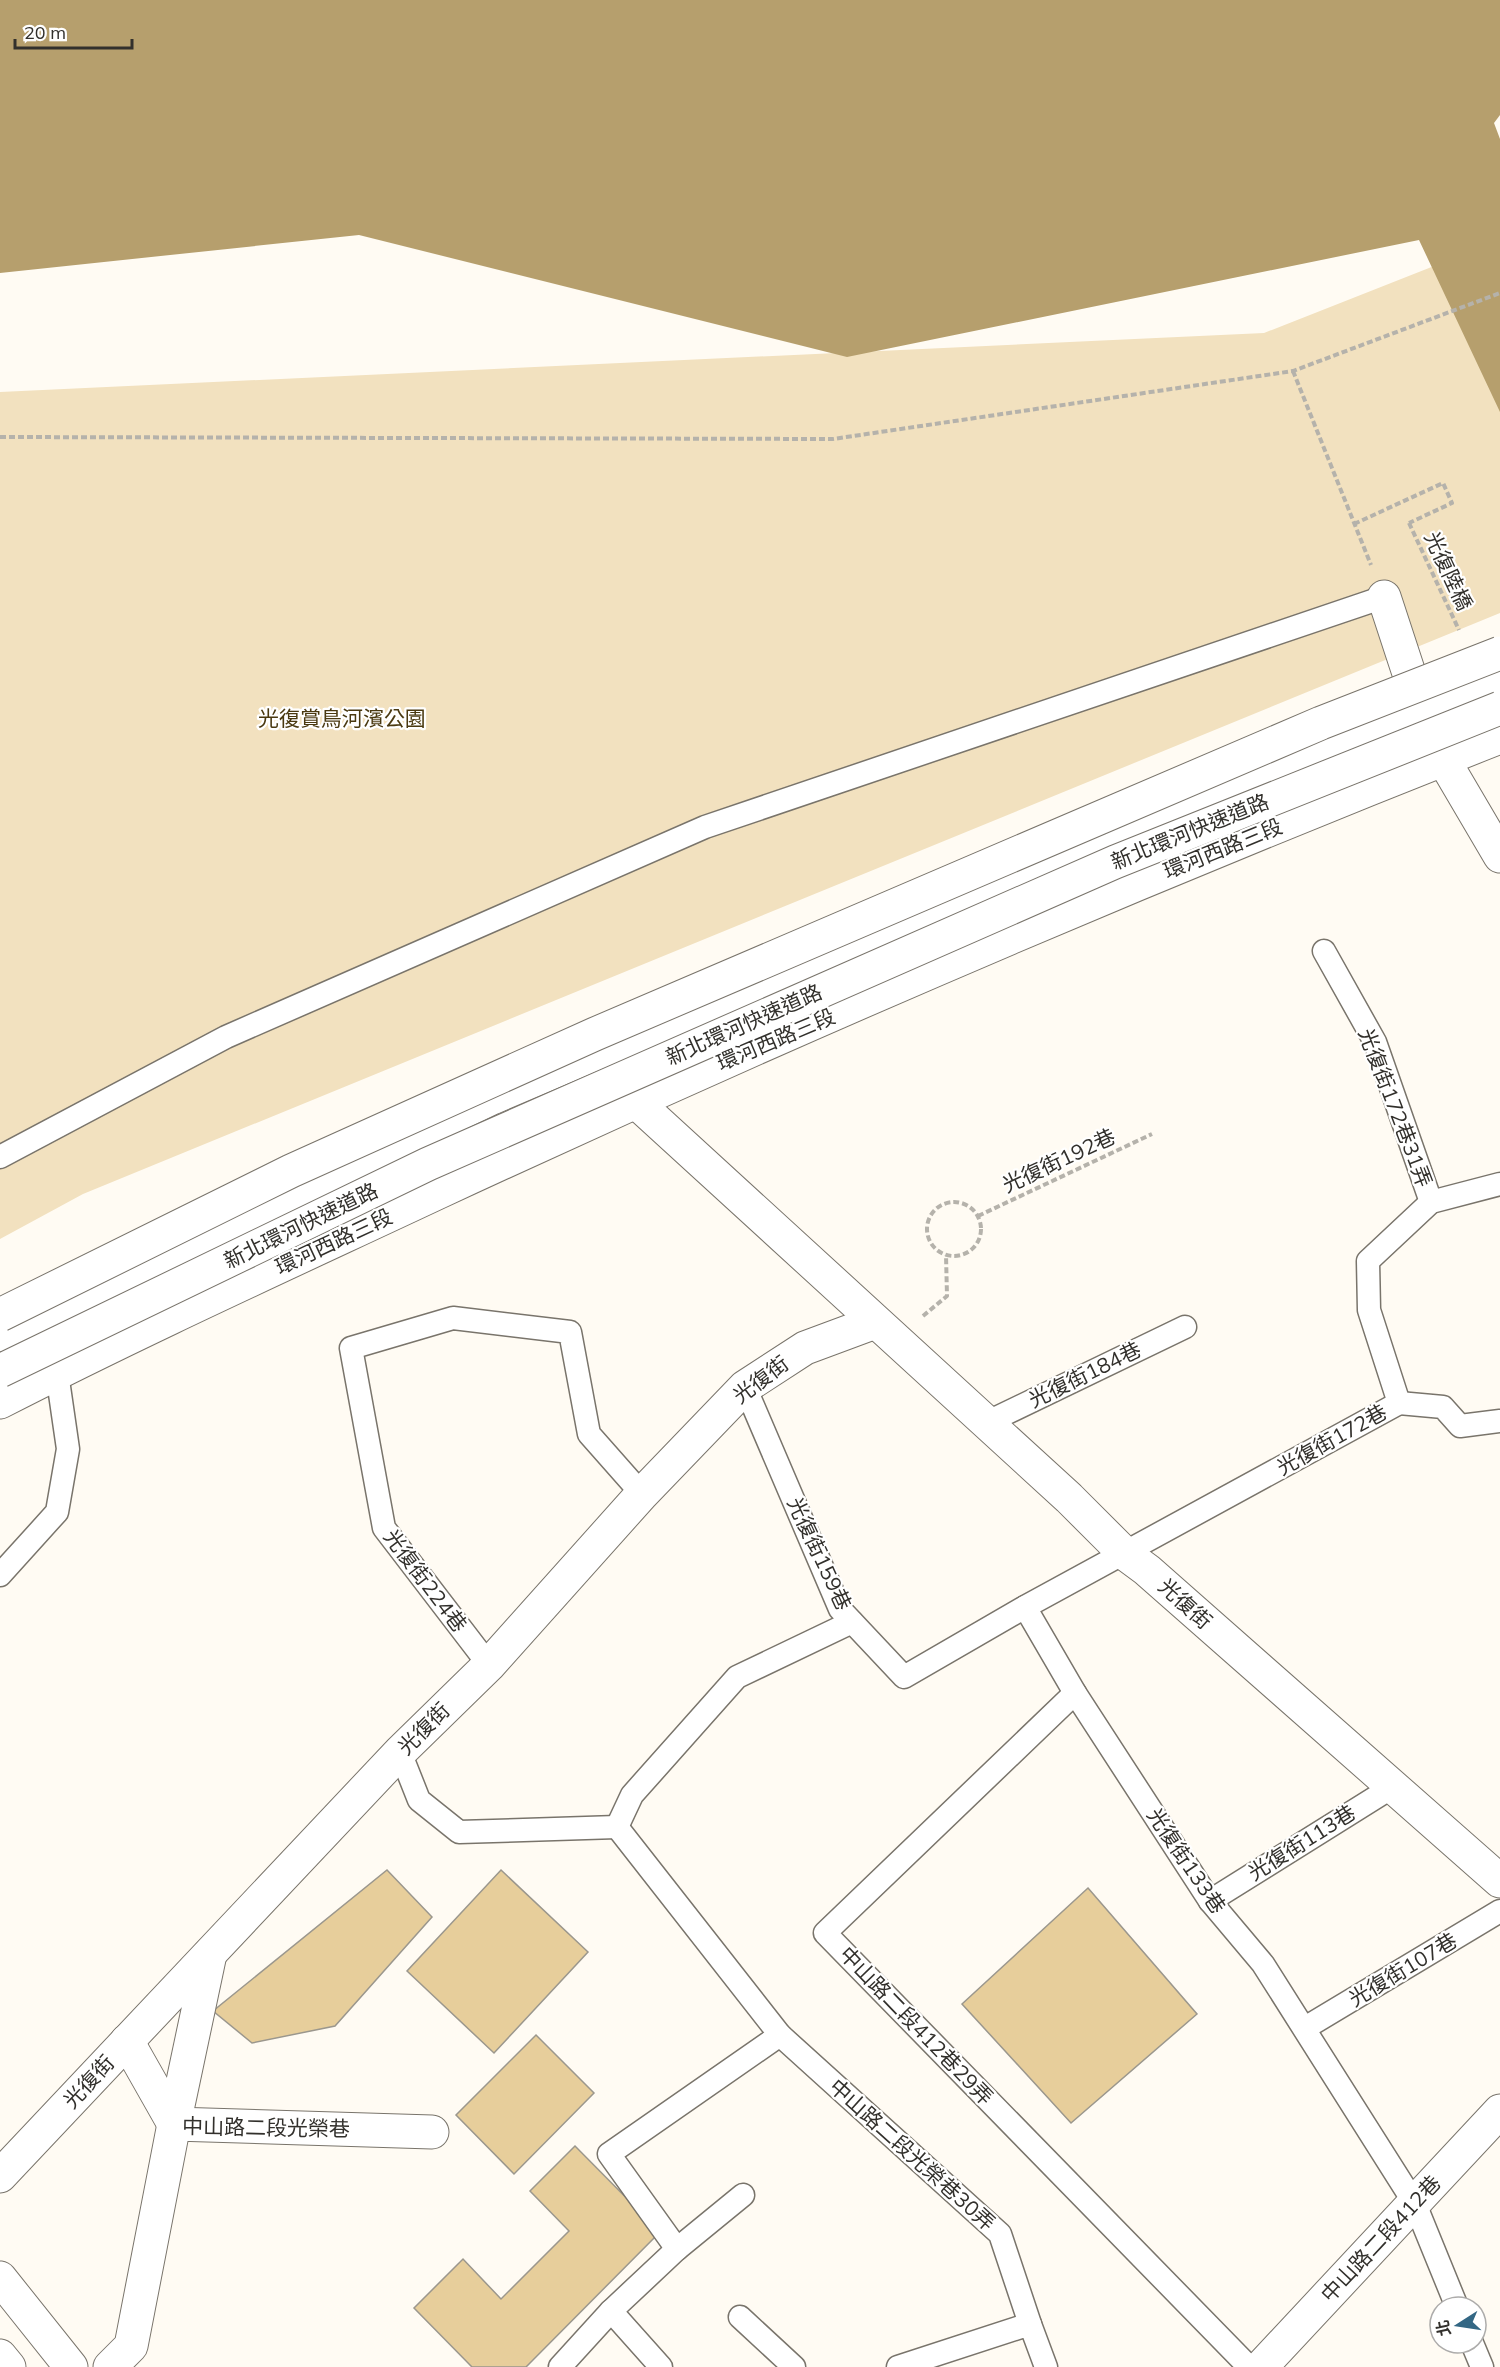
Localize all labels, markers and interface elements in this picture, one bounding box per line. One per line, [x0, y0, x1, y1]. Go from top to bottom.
scale bar [15, 12, 132, 50]
text: 20 m [24, 21, 66, 44]
street label: 光復陸橋 [1419, 527, 1478, 614]
park label: 光復賞鳥河濱公園 [258, 705, 426, 731]
street label: 新北環河快速道路 [1107, 788, 1272, 875]
street label: 環河西路三段 [1159, 812, 1286, 884]
street label: 新北環河快速道路 [662, 978, 826, 1070]
street label: 環河西路三段 [713, 1002, 839, 1076]
street label: 光復街172巷31弄 [1354, 1025, 1438, 1191]
street label: 光復街192巷 [998, 1123, 1119, 1198]
street label: 新北環河快速道路 [219, 1177, 382, 1274]
street label: 環河西路三段 [271, 1203, 396, 1280]
street label: 光復街184巷 [1024, 1336, 1145, 1412]
street label: 光復街 [727, 1350, 793, 1409]
street label: 光復街172巷 [1272, 1398, 1391, 1480]
street label: 光復街159巷 [782, 1493, 857, 1614]
street label: 光復街224巷 [379, 1524, 473, 1637]
street label: 光復街 [1154, 1573, 1218, 1634]
street label: 光復街 [392, 1697, 455, 1760]
street label: 光復街113巷 [1243, 1799, 1360, 1885]
street label: 光復街133巷 [1142, 1803, 1232, 1918]
street label: 光復街107巷 [1344, 1927, 1461, 2012]
street label: 中山路二段412巷29弄 [834, 1941, 999, 2110]
street label: 光復街 [57, 2049, 119, 2113]
street label: 中山路二段光榮巷30弄 [824, 2073, 1001, 2236]
street label: 中山路二段光榮巷 [182, 2113, 350, 2141]
street label: 中山路二段412巷 [1315, 2170, 1446, 2307]
north arrow [1428, 2295, 1488, 2355]
text: 北 [1432, 2318, 1455, 2338]

